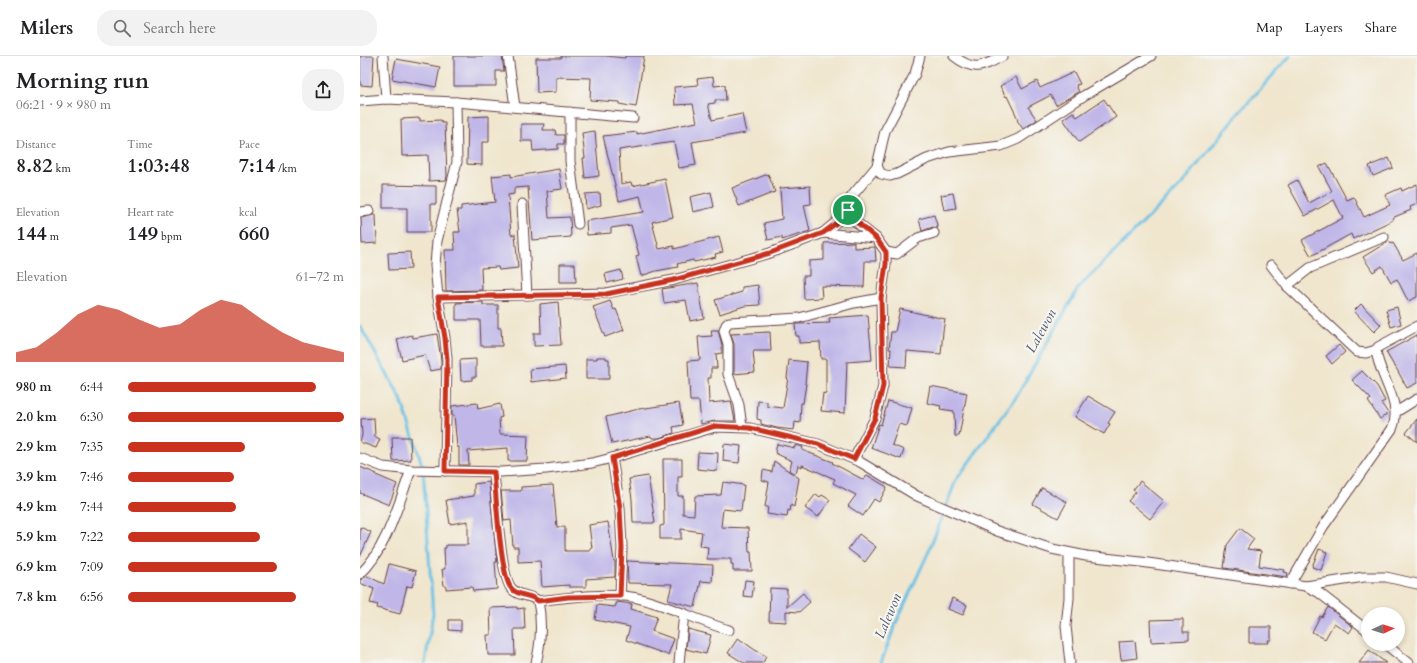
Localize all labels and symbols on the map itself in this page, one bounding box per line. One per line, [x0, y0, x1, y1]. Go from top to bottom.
pin [831, 193, 865, 227]
water label: Lalewon [1021, 306, 1061, 356]
water label: Lalewon [870, 590, 906, 641]
north arrow [1361, 607, 1405, 651]

